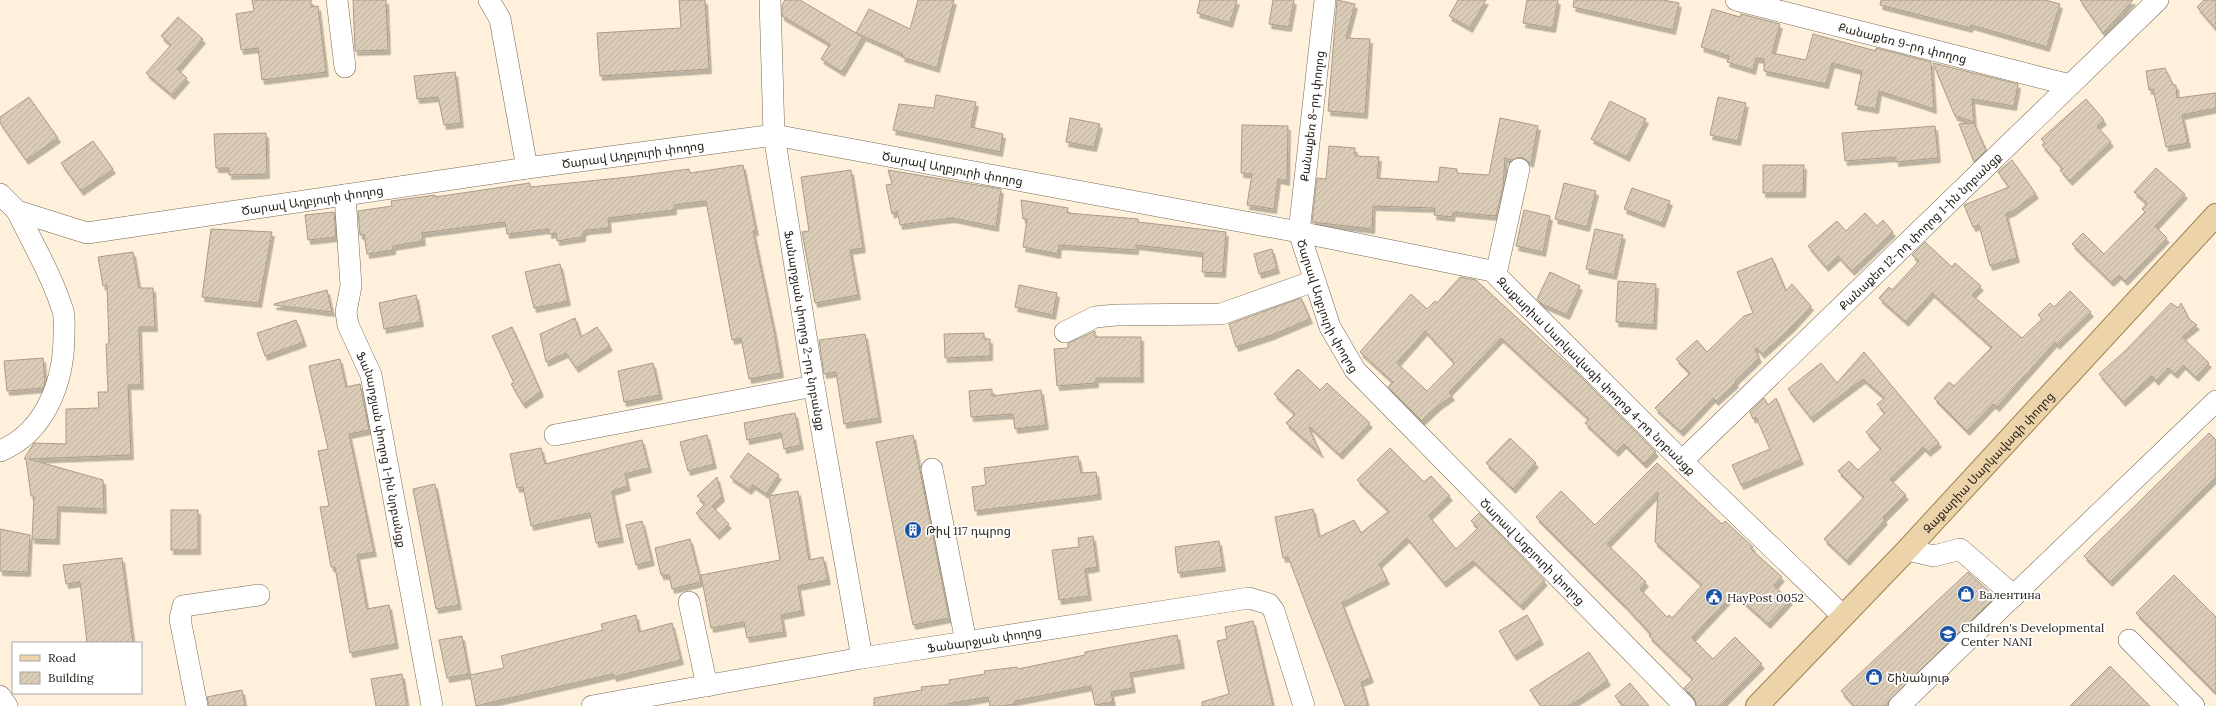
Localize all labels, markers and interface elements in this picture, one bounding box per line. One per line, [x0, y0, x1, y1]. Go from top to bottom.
street label: Քանաքեռ 9-րդ փողոց [1837, 19, 1969, 66]
street label: Քանաքեռ 8-րդ փողոց [1297, 50, 1327, 182]
street label: Ծարավ Աղբյուրի փողոց [561, 137, 705, 171]
street label: Ծարավ Աղբյուրի փողոց [881, 148, 1024, 188]
street label: Քանաքեռ 12-րդ փողոց 1-ին նրբանցք [1835, 149, 2004, 313]
street label: Ծարավ Աղբյուրի փողոց [240, 182, 384, 218]
street label: Ֆանարջյան փողոց 2-րդ նրբանցք [782, 229, 829, 432]
street label: Ծարավ Աղբյուրի փողոց [1294, 237, 1362, 375]
street label: Զաքարիա Սարկավագի փողոց 4-րդ նրբանցք [1494, 273, 1699, 478]
street label: Ֆանարջյան փողոց 1-ին նրբանցք [354, 349, 410, 549]
street label: Զաքարիա Սարկավագի փողոց [1919, 388, 2057, 536]
street label: Ծարավ Աղբյուրի փողոց [1477, 495, 1588, 608]
building icon: Թիվ 117 դպրոց [903, 520, 923, 540]
place label: Թիվ 117 դպրոց [926, 523, 1011, 538]
shop icon: Валентина [1956, 584, 1976, 604]
public building icon: HayPost 0052 [1704, 587, 1724, 607]
place label: Валентина [1979, 587, 2041, 602]
place label: HayPost 0052 [1727, 590, 1804, 605]
place label: Children's Developmental Center NANI [1961, 620, 2104, 649]
street label: Ֆանարջյան փողոց [926, 623, 1042, 655]
school or university icon: Children's Developmental Center NANI [1938, 624, 1958, 644]
legend [12, 642, 142, 694]
text: Road [48, 650, 76, 665]
shop icon: Շինանյութ [1864, 667, 1884, 687]
text: Building [48, 670, 94, 685]
place label: Շինանյութ [1887, 670, 1950, 685]

